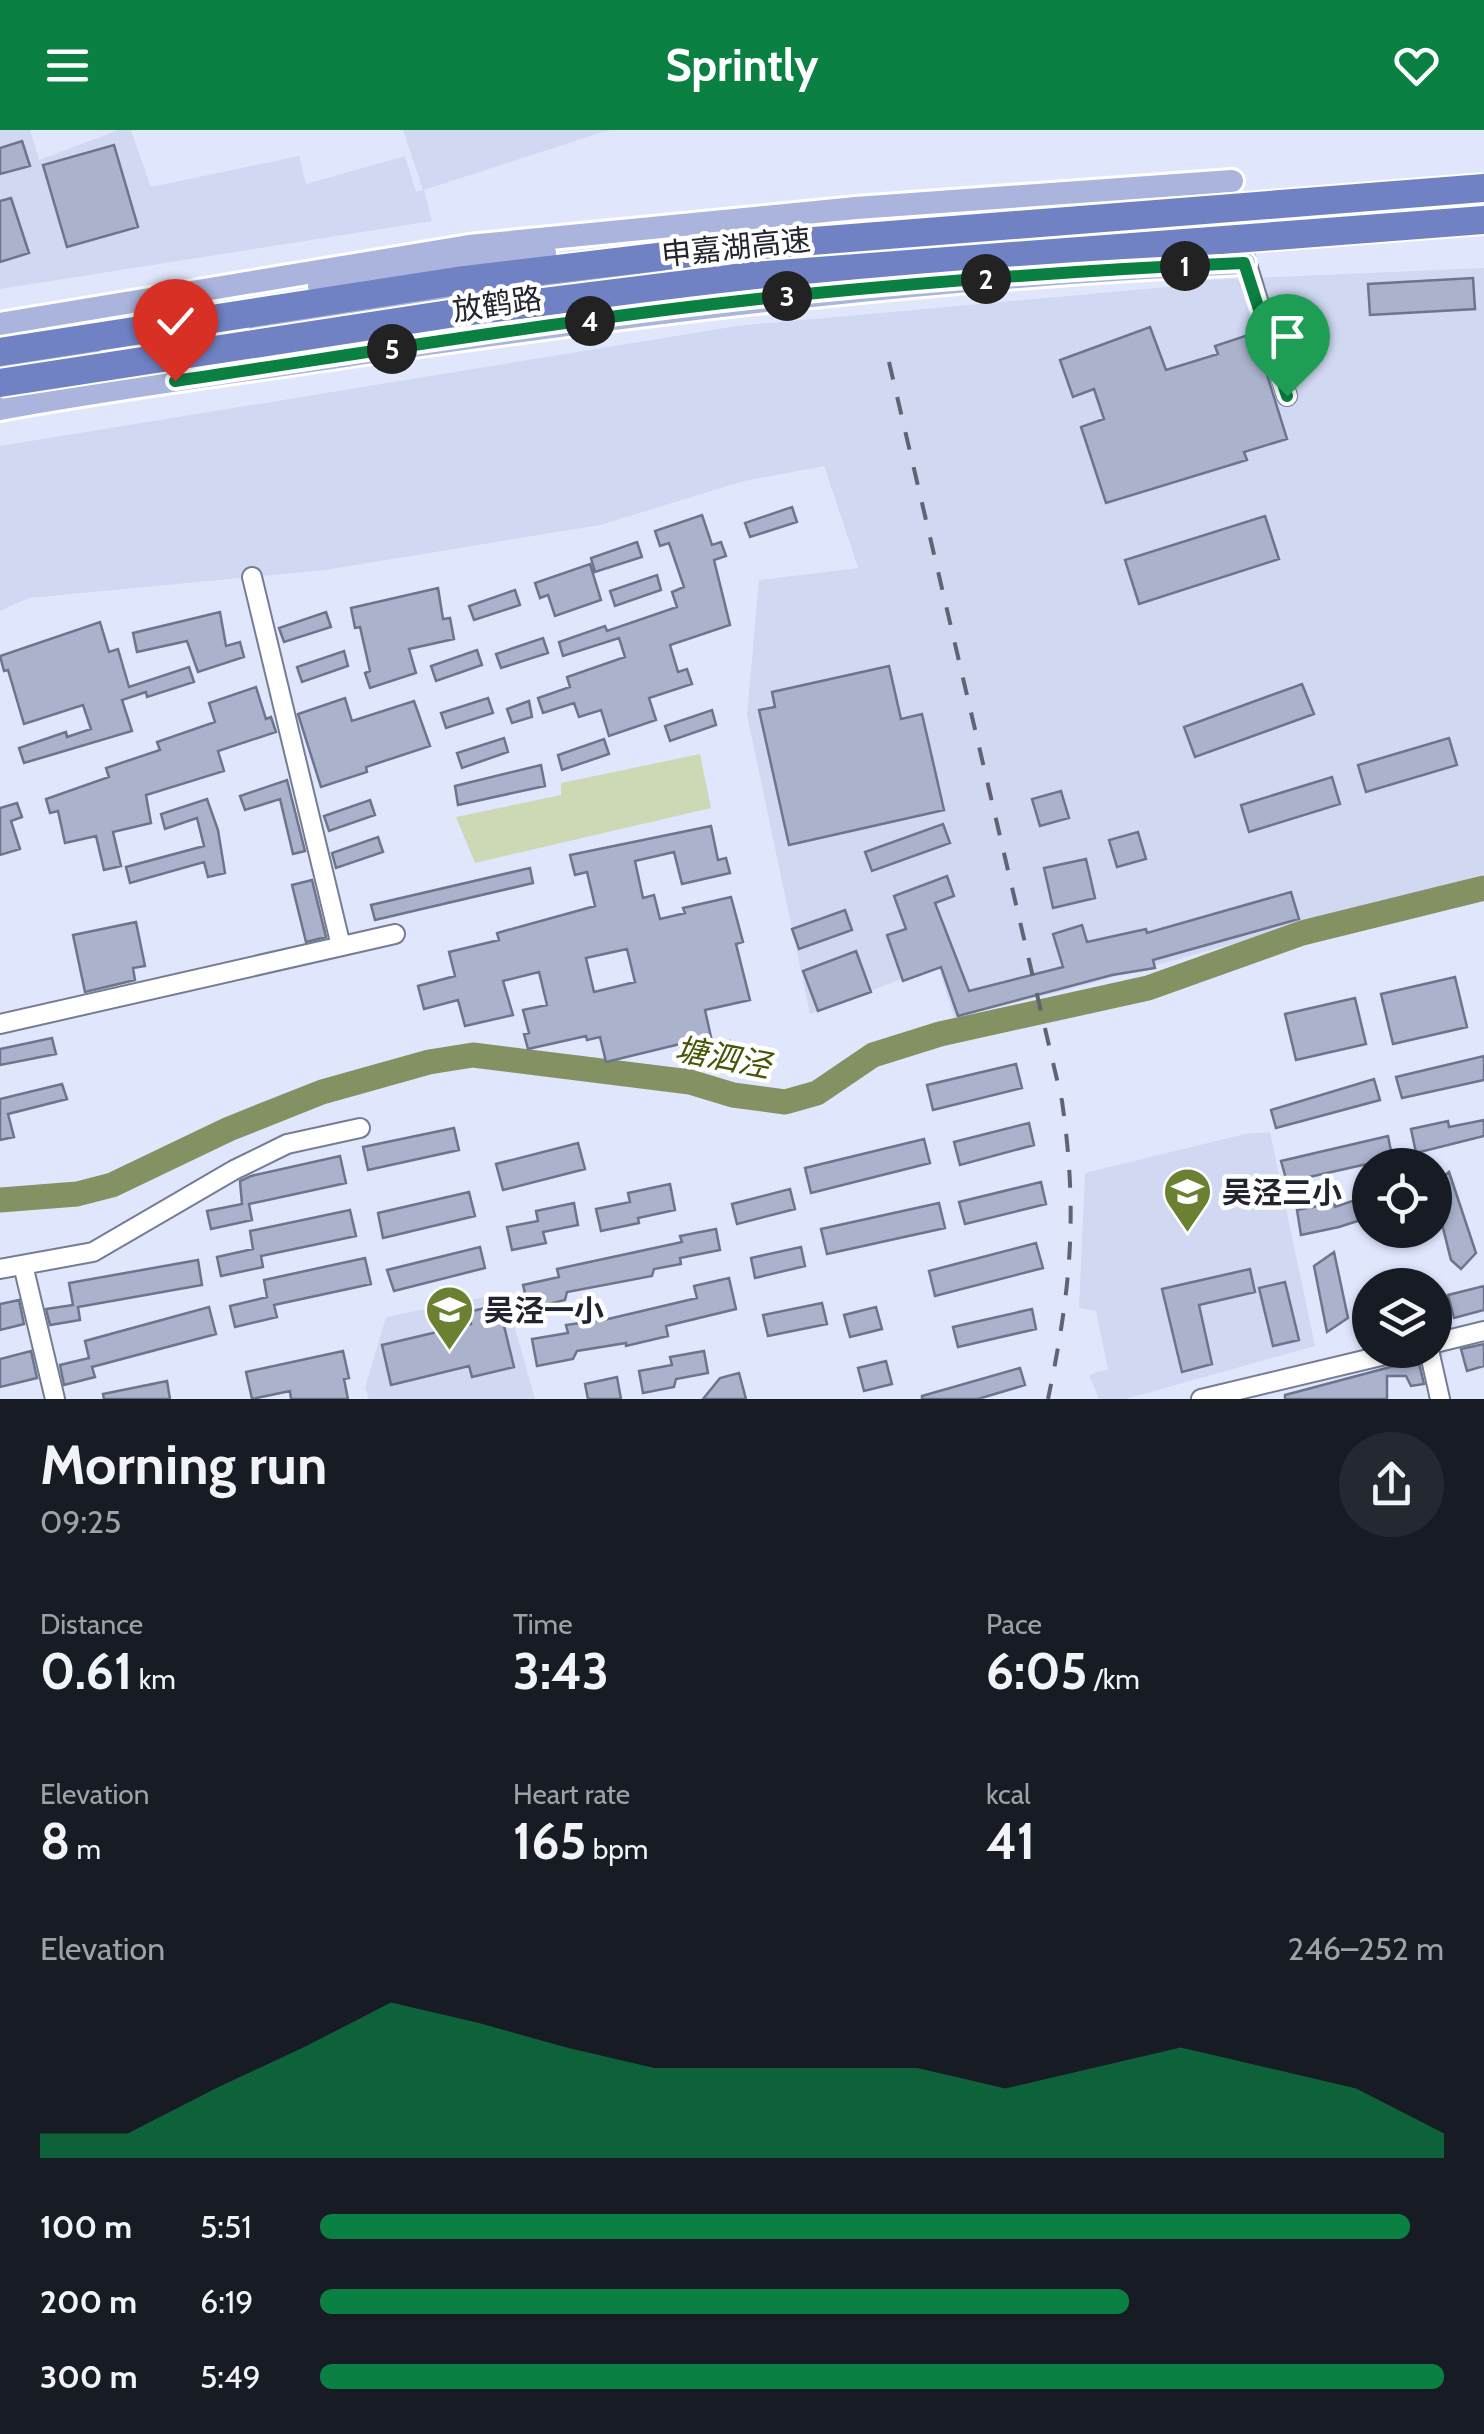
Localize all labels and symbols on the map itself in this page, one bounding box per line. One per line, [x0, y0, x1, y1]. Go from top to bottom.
street label: 申嘉湖高速 [659, 221, 813, 273]
pin: 1 [1160, 241, 1210, 291]
pin: 2 [961, 254, 1011, 304]
pin: 3 [762, 271, 812, 321]
pin [133, 279, 218, 382]
street label: 放鹤路 [450, 279, 544, 329]
pin [1245, 294, 1330, 397]
pin: 4 [565, 296, 615, 346]
pin: 5 [367, 324, 417, 374]
water label: 塘泗泾 [672, 1029, 777, 1086]
school or university icon: 吴泾三小 [1161, 1166, 1213, 1234]
place label: 吴泾三小 [1222, 1174, 1342, 1211]
school or university icon: 吴泾一小 [423, 1284, 475, 1352]
place label: 吴泾一小 [484, 1292, 604, 1329]

